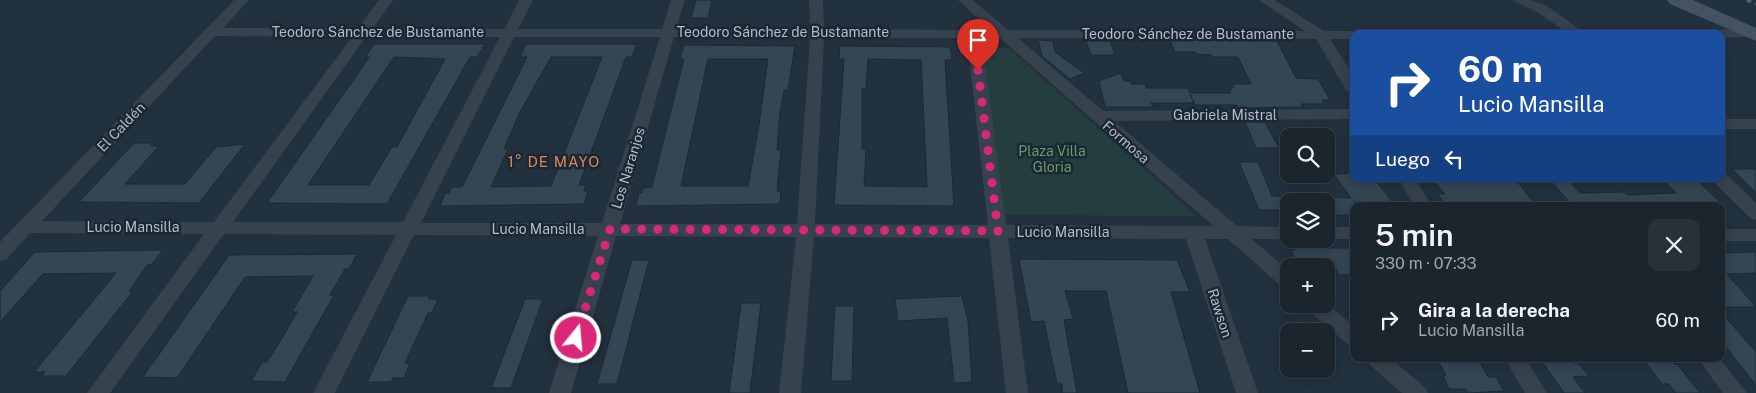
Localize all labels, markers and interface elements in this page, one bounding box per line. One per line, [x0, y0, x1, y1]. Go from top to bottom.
pin [957, 19, 999, 70]
street label: Teodoro Sánchez de Bustamante [272, 24, 484, 40]
street label: Teodoro Sánchez de Bustamante [677, 24, 889, 40]
icon: arrive [964, 26, 992, 54]
street label: Teodoro Sánchez de Bustamante [1082, 26, 1294, 42]
text: 60 m [1458, 49, 1543, 90]
icon: right [1375, 50, 1440, 115]
text: Lucio Mansilla [1458, 91, 1604, 117]
street label: El Caldén [94, 99, 148, 155]
street label: Gabriela Mistral [1173, 107, 1277, 123]
street label: Formosa [1099, 117, 1153, 167]
street label: Los Naranjos [608, 125, 648, 211]
map controls [1280, 128, 1335, 378]
button: search [1280, 128, 1335, 183]
park label: Plaza Villa Gloria [1018, 143, 1086, 175]
icon: left [1440, 145, 1468, 173]
text: Luego [1375, 148, 1430, 170]
district label: 1° DE MAYO [508, 153, 600, 170]
button: layers [1280, 193, 1335, 248]
text: 5 min [1375, 217, 1454, 253]
street label: Lucio Mansilla [86, 219, 180, 235]
button: close [1648, 219, 1700, 271]
street label: Lucio Mansilla [491, 221, 585, 237]
street label: Lucio Mansilla [1016, 224, 1110, 240]
text: 330 m · 07:33 [1375, 254, 1477, 273]
button: + [1280, 258, 1335, 313]
street label: Rawson [1205, 286, 1235, 340]
text: Gira a la derecha [1418, 299, 1570, 321]
icon: right [1375, 306, 1403, 334]
text: 60 m [1656, 309, 1700, 331]
position arrow [549, 311, 601, 363]
text: Lucio Mansilla [1418, 321, 1524, 340]
button: − [1280, 323, 1335, 378]

